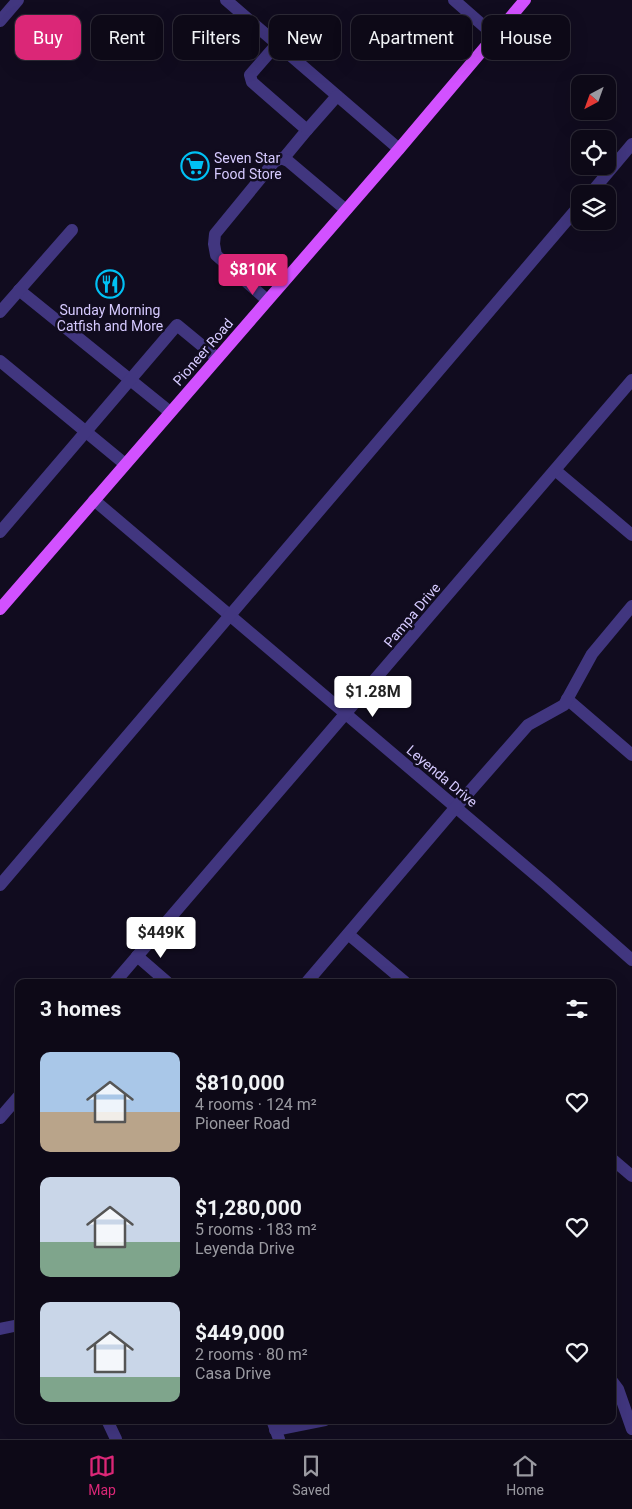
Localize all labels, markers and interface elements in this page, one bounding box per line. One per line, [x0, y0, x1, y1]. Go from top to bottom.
chip: Buy [15, 15, 81, 60]
chip: Rent [91, 15, 163, 60]
chip: Filters [173, 15, 259, 60]
chip: New [269, 15, 341, 60]
chip: Apartment [351, 15, 472, 60]
chip: House [482, 15, 570, 60]
north arrow [571, 75, 616, 120]
map controls [571, 75, 616, 230]
button: locate [571, 130, 616, 175]
place label: Seven Star Food Store [214, 150, 282, 182]
supermarket icon: Seven Star Food Store [180, 151, 210, 181]
button: layers [571, 185, 616, 230]
pin: $810K [218, 254, 288, 296]
text: $810K [230, 260, 276, 279]
restaurant icon: Sunday Morning Catfish and More [95, 269, 125, 299]
place label: Sunday Morning Catfish and More [57, 302, 163, 334]
street label: Pioneer Road [170, 315, 236, 389]
street label: Pampa Drive [380, 580, 444, 650]
pin: $1.28M [332, 676, 414, 718]
text: $1.28M [345, 682, 401, 701]
street label: Leyenda Drive [404, 742, 480, 810]
pin: $449K [126, 916, 196, 959]
text: $449K [138, 923, 184, 942]
icon: filters [563, 995, 591, 1023]
text: 3 homes [40, 997, 121, 1021]
text: $810,000 [195, 1071, 285, 1095]
icon: home [80, 1072, 140, 1132]
icon: heart [563, 1088, 591, 1116]
text: 4 rooms · 124 m² [195, 1095, 317, 1114]
text: Pioneer Road [195, 1114, 290, 1133]
text: $1,280,000 [195, 1196, 302, 1220]
icon: home [80, 1197, 140, 1257]
icon: heart [563, 1213, 591, 1241]
text: 5 rooms · 183 m² [195, 1220, 317, 1239]
text: Leyenda Drive [195, 1239, 294, 1258]
text: $449,000 [195, 1321, 285, 1345]
icon: home [80, 1322, 140, 1382]
icon: heart [563, 1338, 591, 1366]
text: 2 rooms · 80 m² [195, 1345, 308, 1364]
text: Casa Drive [195, 1364, 271, 1383]
tab: Map [88, 1452, 116, 1498]
tab: Saved [292, 1452, 330, 1498]
tab: Home [506, 1452, 544, 1498]

